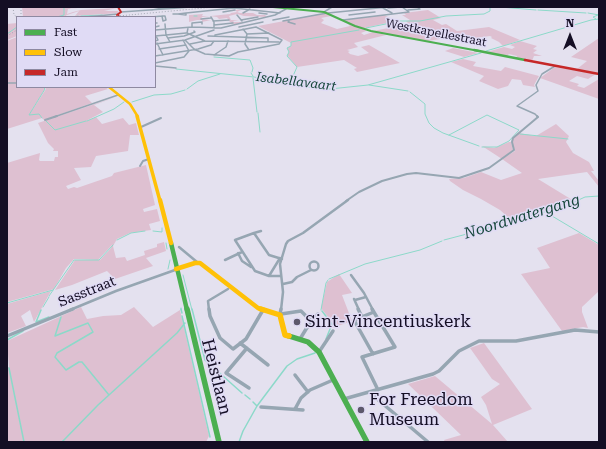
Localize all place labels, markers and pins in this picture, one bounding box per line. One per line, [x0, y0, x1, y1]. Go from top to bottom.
place label: Sint-Vincentiuskerk [305, 312, 471, 332]
marker: Sint-Vincentiuskerk [292, 317, 302, 327]
place label: For Freedom Museum [369, 390, 473, 430]
marker: For Freedom Museum [356, 405, 366, 415]

